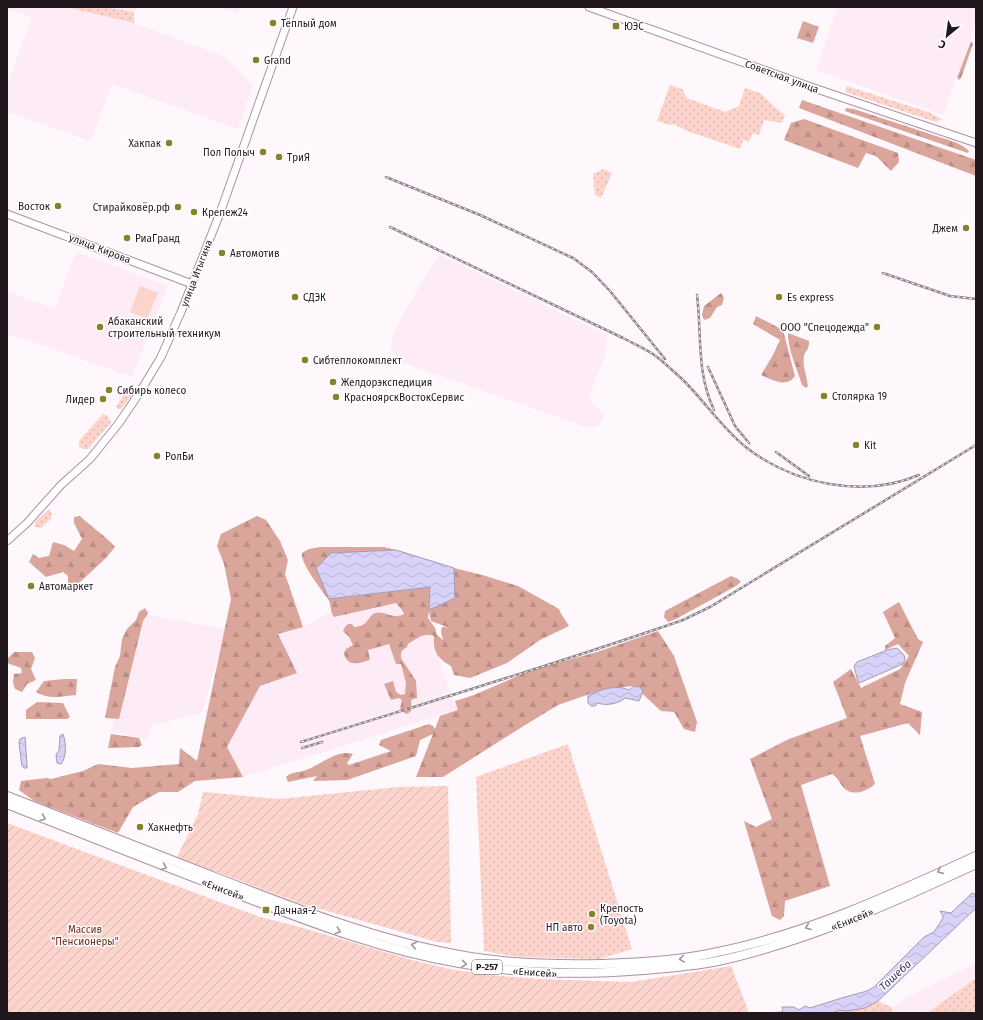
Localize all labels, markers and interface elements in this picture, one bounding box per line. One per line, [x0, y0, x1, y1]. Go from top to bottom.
north arrow [927, 16, 967, 56]
place label: Тёплый дом [281, 17, 337, 30]
marker: Тёплый дом [268, 18, 278, 28]
marker: ЮЭС [611, 21, 621, 31]
place label: ЮЭС [624, 21, 644, 33]
text: С [936, 37, 948, 52]
marker: Grand [251, 55, 261, 65]
place label: Grand [264, 55, 291, 67]
street label: Советская улица [743, 58, 820, 96]
place label: Хакпак [129, 138, 162, 150]
marker: Хакпак [164, 138, 174, 148]
place label: Пол Полыч [203, 147, 255, 159]
marker: Пол Полыч [258, 147, 268, 157]
marker: ТриЯ [274, 152, 284, 162]
place label: ТриЯ [287, 152, 310, 164]
place label: Восток [18, 201, 51, 213]
marker: Восток [53, 201, 63, 211]
place label: Стирайковёр.рф [93, 201, 170, 214]
marker: Стирайковёр.рф [173, 202, 183, 212]
marker: Крепеж24 [189, 207, 199, 217]
place label: Крепеж24 [202, 207, 248, 219]
place label: Джем [932, 223, 958, 235]
marker: Джем [961, 223, 971, 233]
street label: улица Кирова [67, 232, 132, 266]
marker: РиаГранд [122, 233, 132, 243]
place label: РиаГранд [135, 233, 180, 245]
street label: улица Итыгина [179, 238, 215, 309]
marker: Автомотив [217, 248, 227, 258]
place label: Автомотив [230, 248, 280, 260]
marker: СДЭК [290, 292, 300, 302]
place label: СДЭК [303, 292, 326, 304]
marker: Es express [774, 292, 784, 302]
place label: Es express [787, 292, 834, 304]
place label: Абаканский строительный техникум [108, 316, 221, 340]
marker: Абаканский строительный техникум [95, 322, 105, 332]
place label: ООО "Спецодежда" [780, 322, 869, 334]
marker: ООО "Спецодежда" [872, 322, 882, 332]
marker: Сибтеплокомплект [300, 355, 310, 365]
place label: Сибтеплокомплект [313, 355, 402, 367]
marker: Желдорэкспедиция [328, 377, 338, 387]
place label: Желдорэкспедиция [341, 377, 432, 389]
marker: Сибирь колесо [104, 385, 114, 395]
place label: Сибирь колесо [117, 385, 187, 397]
marker: Столярка 19 [819, 391, 829, 401]
place label: Столярка 19 [832, 391, 887, 403]
marker: КрасноярскВостокСервис [331, 392, 341, 402]
place label: КрасноярскВостокСервис [344, 392, 464, 404]
place label: Лидер [65, 394, 95, 406]
marker: Лидер [98, 394, 108, 404]
marker: Kit [851, 440, 861, 450]
place label: Kit [864, 440, 877, 452]
marker: РолБи [152, 451, 162, 461]
place label: РолБи [165, 451, 194, 463]
marker: Автомаркет [26, 581, 36, 591]
place label: Автомаркет [39, 581, 94, 593]
one-way arrow [40, 814, 47, 822]
marker: Хакнефть [135, 822, 145, 832]
place label: Хакнефть [148, 822, 193, 834]
one-way arrow [160, 862, 167, 870]
one-way arrow [937, 867, 944, 875]
street label: «Енисей» [200, 876, 246, 904]
place label: Крепость (Toyota) [600, 903, 643, 927]
marker: Дачная-2 [261, 905, 271, 915]
place label: Дачная-2 [273, 905, 316, 917]
street label: «Енисей» [829, 906, 876, 934]
marker: Крепость (Toyota) [587, 909, 597, 919]
place label: НП авто [546, 922, 583, 934]
marker: НП авто [586, 922, 596, 932]
one-way arrow [804, 923, 811, 931]
park label: Массив "Пенсионеры" [51, 924, 119, 948]
one-way arrow [335, 926, 342, 935]
one-way arrow [410, 941, 417, 950]
one-way arrow [679, 954, 685, 963]
water label: Ташеба [877, 957, 914, 993]
one-way arrow [461, 959, 467, 968]
road number: Р-257 [472, 960, 502, 974]
street label: «Енисей» [512, 965, 558, 981]

